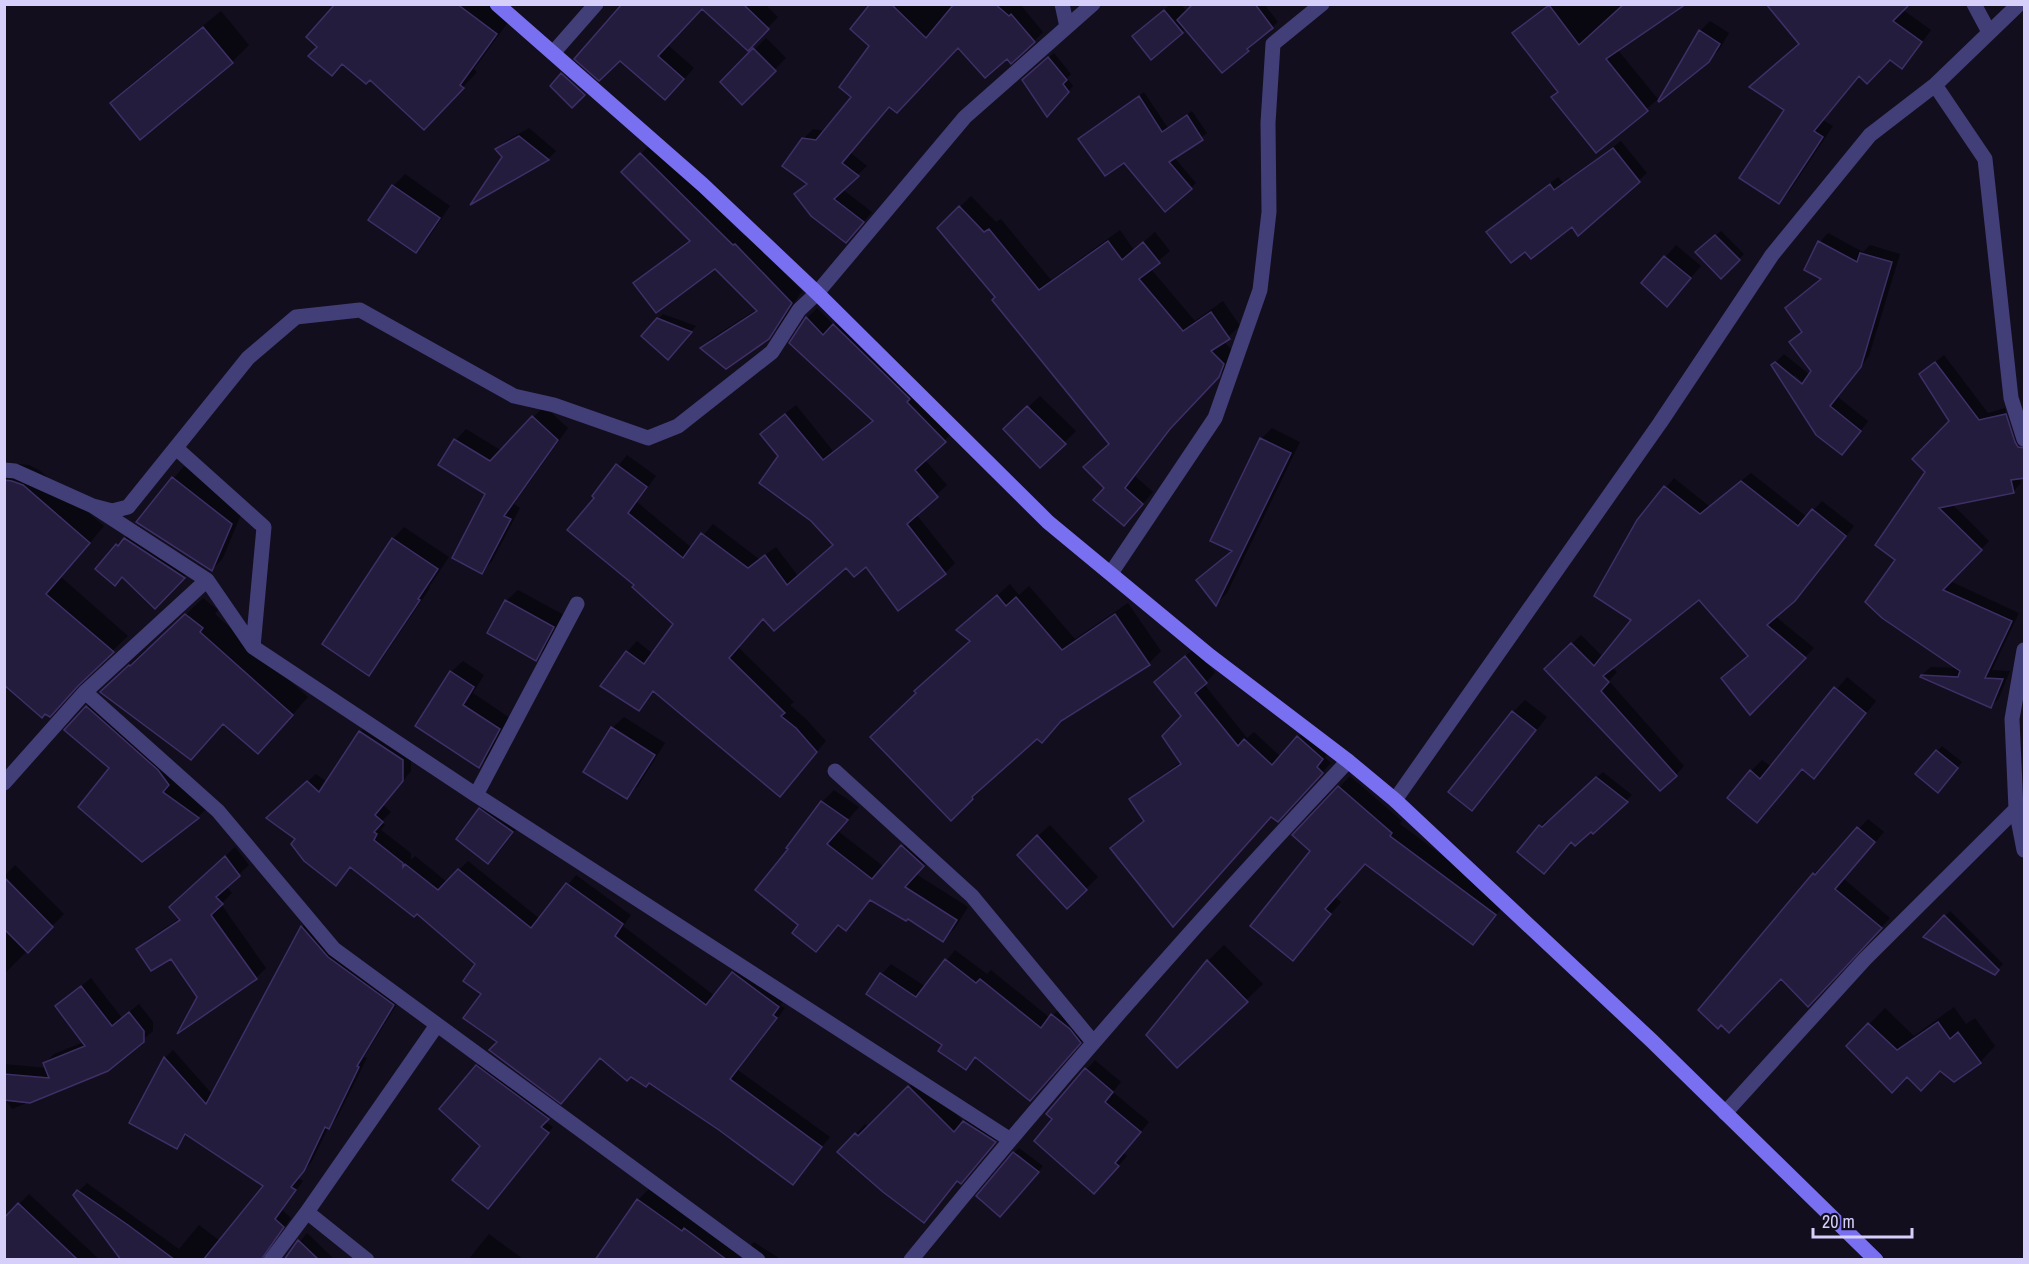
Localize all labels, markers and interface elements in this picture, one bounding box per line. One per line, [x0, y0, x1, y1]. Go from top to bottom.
scale bar [1813, 1201, 1912, 1239]
text: 20 m [1822, 1209, 1855, 1234]

